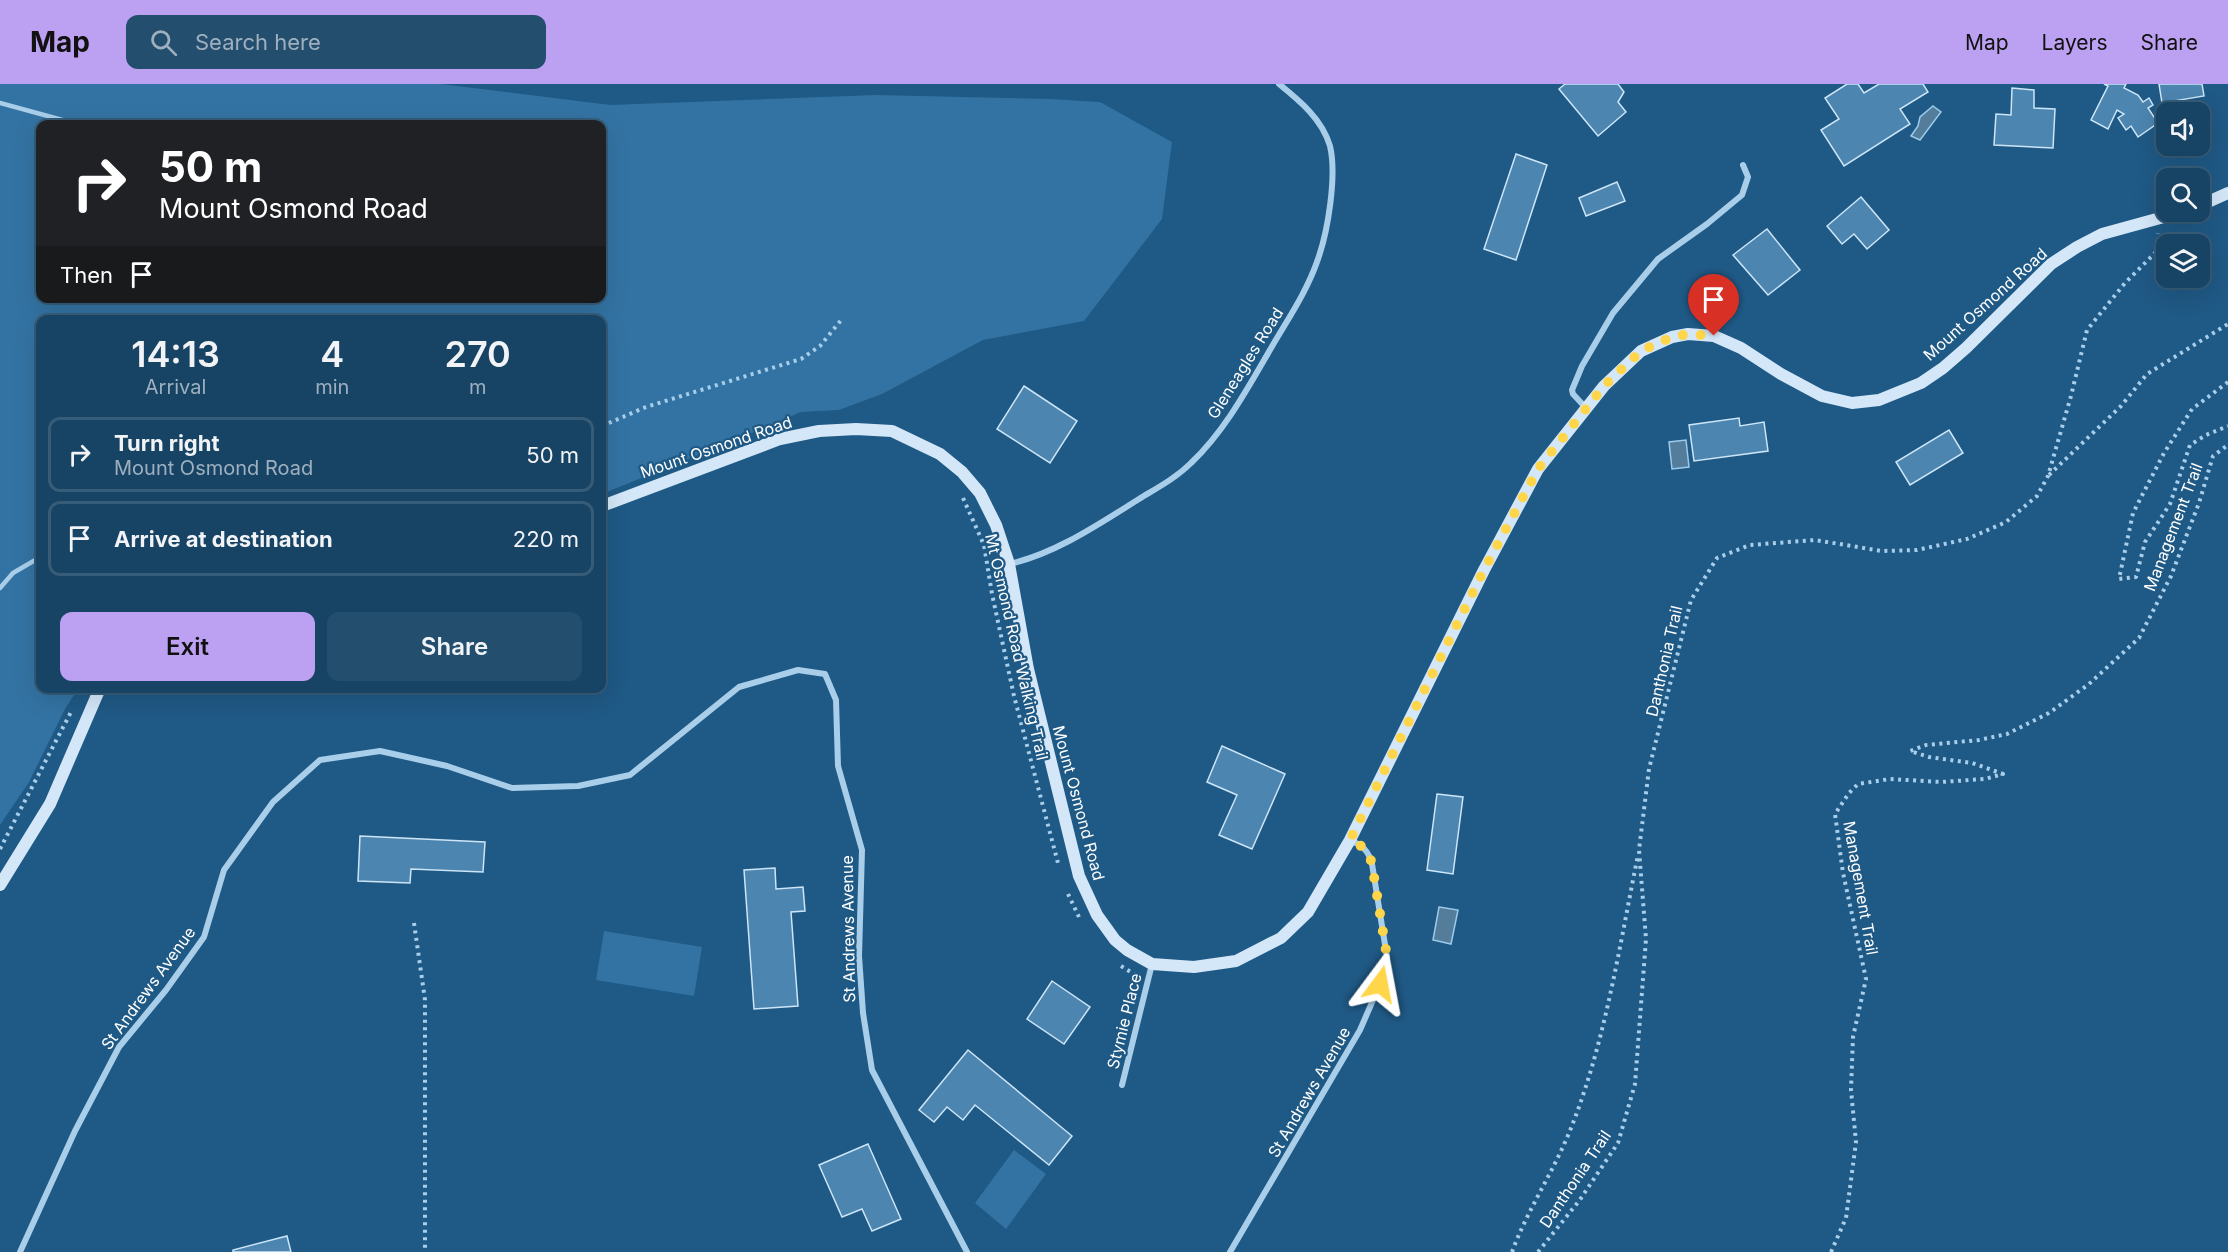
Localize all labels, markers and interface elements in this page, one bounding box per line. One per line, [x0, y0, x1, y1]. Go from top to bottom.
search box [126, 15, 546, 69]
text: Map [30, 25, 90, 59]
icon: search [147, 26, 180, 59]
text: Search here [195, 29, 321, 55]
text: Map [1965, 30, 2009, 55]
text: Layers [2042, 30, 2108, 55]
text: Share [2141, 30, 2198, 55]
map controls [2156, 102, 2210, 288]
button: sound [2156, 102, 2210, 156]
text: 50 m [159, 141, 262, 192]
icon: right [60, 144, 138, 222]
button: search [2156, 168, 2210, 222]
text: Mount Osmond Road [159, 192, 428, 225]
button: layers [2156, 234, 2210, 288]
street label: Mount Osmond Road [1919, 243, 2051, 365]
icon: arrive [125, 258, 158, 291]
text: Then [60, 262, 113, 288]
pin [1688, 274, 1739, 336]
icon: arrive [1697, 283, 1730, 316]
street label: Gleneagles Road [1203, 304, 1287, 422]
text: 14:13 [131, 332, 220, 376]
text: 4 [320, 332, 344, 376]
text: 270 [444, 332, 511, 376]
text: Arrival [145, 375, 206, 399]
text: min [315, 375, 349, 399]
text: m [469, 375, 486, 399]
street label: Mount Osmond Road [637, 412, 795, 482]
text: Turn right [114, 430, 220, 456]
icon: right [63, 438, 96, 471]
text: 50 m [526, 442, 579, 468]
text: Mount Osmond Road [114, 456, 313, 480]
street label: Management Trail [2139, 460, 2207, 594]
icon: arrive [63, 522, 96, 555]
text: Arrive at destination [114, 526, 333, 552]
text: 220 m [513, 526, 579, 552]
street label: Mt Osmond Road Walking Trail [981, 532, 1053, 762]
street label: Danthonia Trail [1642, 604, 1686, 718]
button: Exit [60, 612, 315, 681]
button: Share [327, 612, 582, 681]
street label: Mount Osmond Road [1049, 723, 1109, 883]
street label: Management Trail [1839, 819, 1883, 957]
street label: St Andrews Avenue [837, 855, 859, 1003]
street label: St Andrews Avenue [97, 923, 199, 1053]
position arrow [1348, 952, 1412, 1016]
street label: Stymie Place [1102, 971, 1146, 1071]
street label: St Andrews Avenue [1264, 1023, 1354, 1161]
street label: Danthonia Trail [1535, 1126, 1615, 1232]

